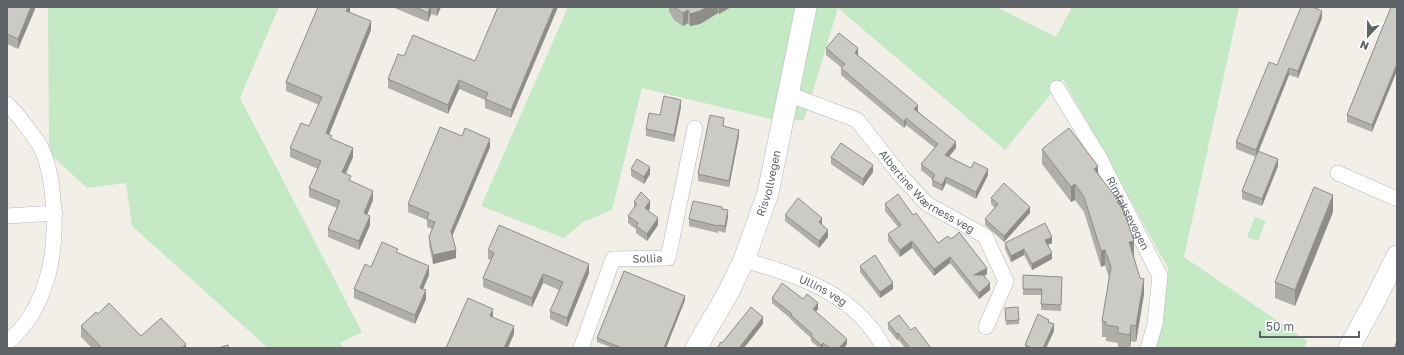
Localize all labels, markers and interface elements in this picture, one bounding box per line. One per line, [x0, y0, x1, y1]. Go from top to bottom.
north arrow [1348, 16, 1388, 56]
text: N [1358, 38, 1370, 53]
street label: Albertine Wærness veg [877, 147, 977, 235]
street label: Risvollvegen [753, 149, 783, 218]
street label: Rimfaksevegen [1104, 174, 1152, 252]
street label: Sollia [632, 251, 662, 265]
street label: Ullins veg [798, 272, 850, 308]
scale bar [1260, 313, 1359, 339]
text: 50 m [1266, 319, 1294, 334]

